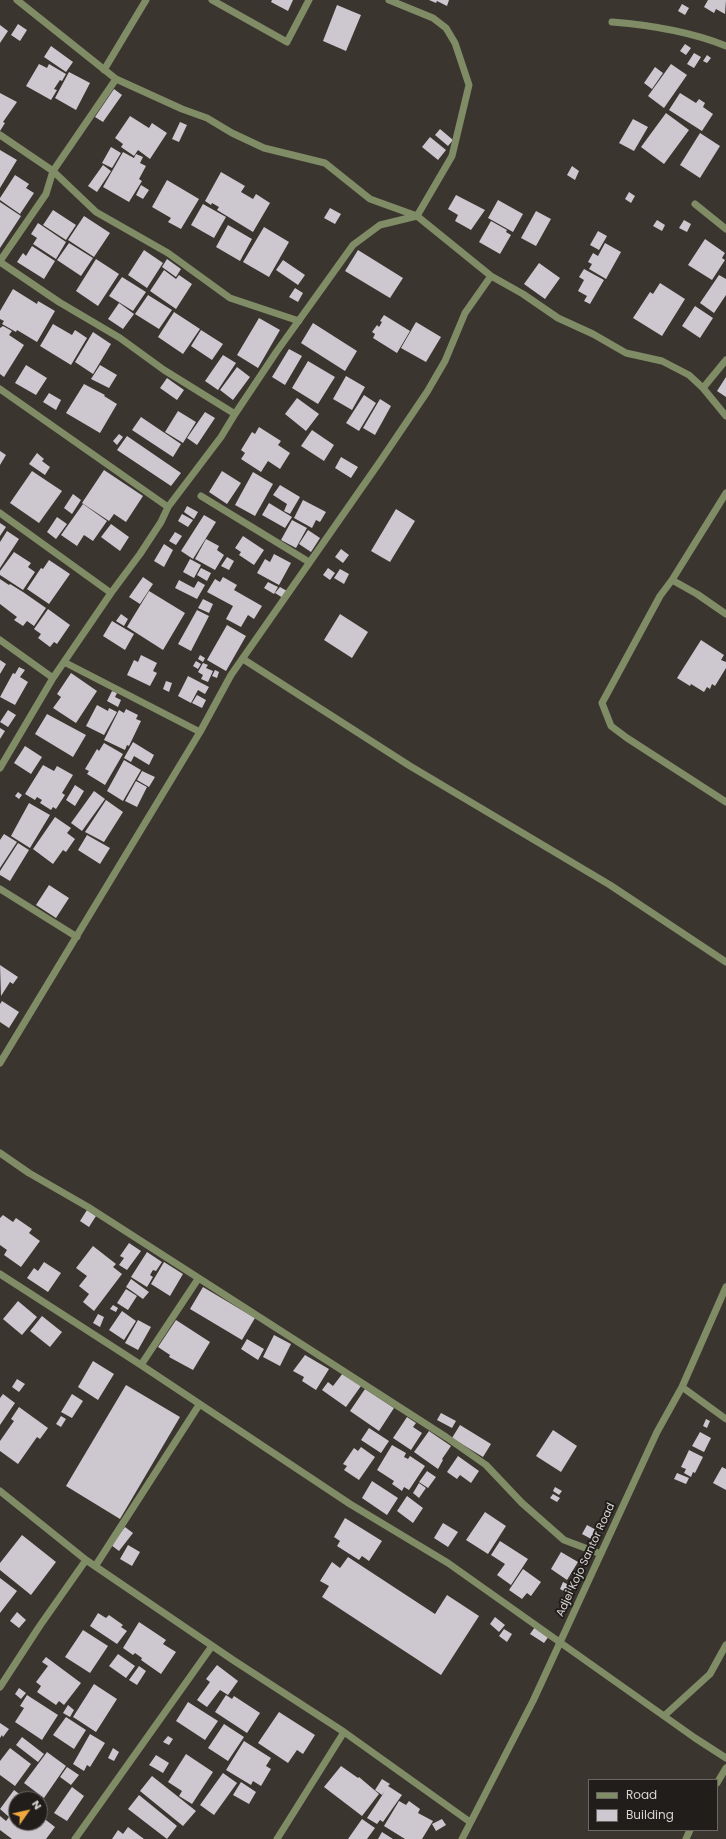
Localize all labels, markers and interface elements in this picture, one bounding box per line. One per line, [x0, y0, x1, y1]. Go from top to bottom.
street label: Adjei Kojo Santor Road [554, 1501, 618, 1619]
legend [588, 1779, 718, 1831]
text: Road [626, 1786, 657, 1803]
north arrow [8, 1791, 48, 1831]
text: N [28, 1797, 46, 1813]
text: Building [626, 1806, 674, 1823]

